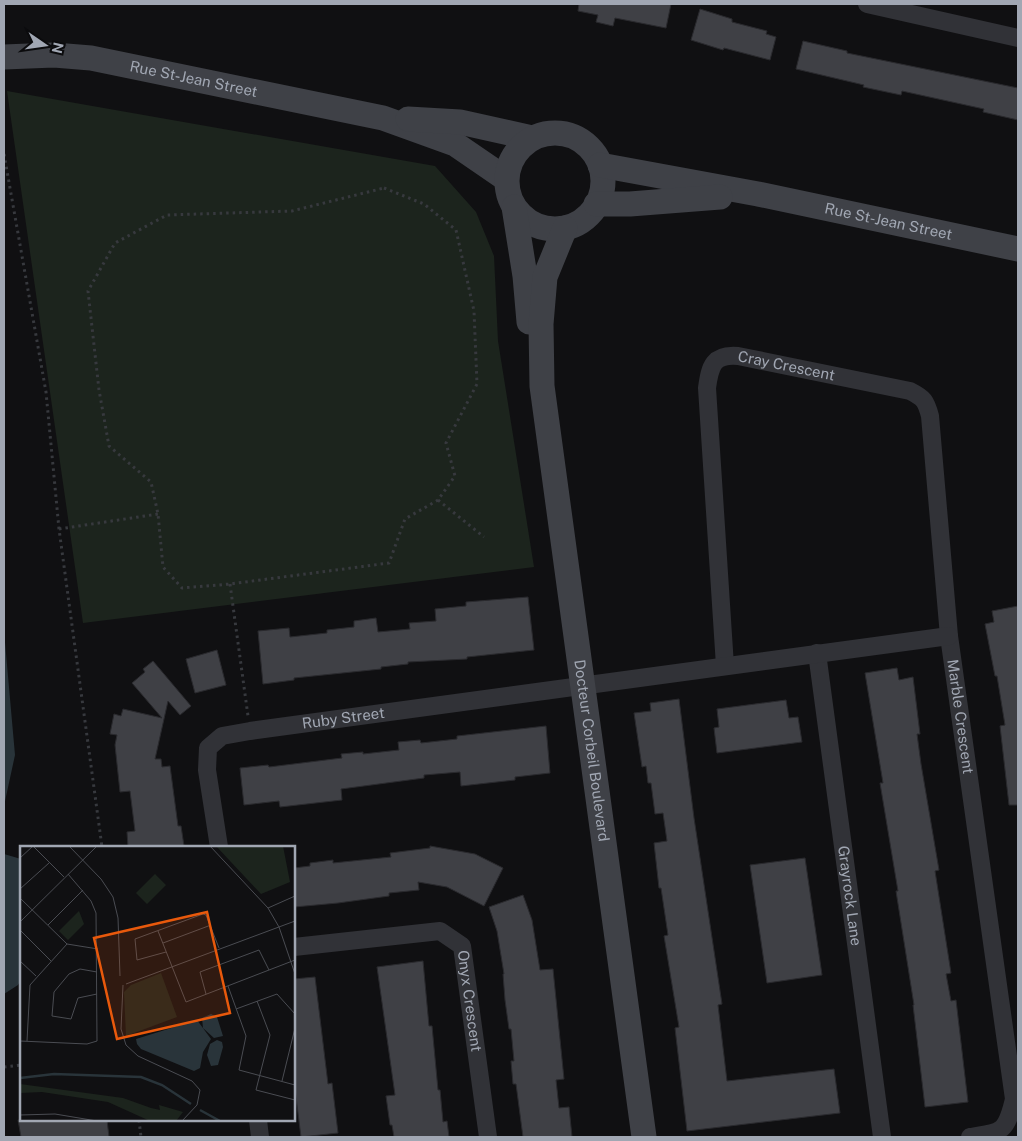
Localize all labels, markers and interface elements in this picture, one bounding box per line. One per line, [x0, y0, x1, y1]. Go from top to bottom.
north arrow [20, 20, 70, 70]
text: N [49, 41, 67, 55]
street label: Rue St-Jean Street [128, 57, 259, 100]
street label: Rue St-Jean Street [823, 199, 954, 243]
street label: Cray Crescent [736, 347, 837, 384]
street label: Docteur Corbeil Boulevard [571, 658, 613, 843]
street label: Marble Crescent [944, 658, 977, 775]
street label: Ruby Street [301, 704, 386, 732]
street label: Grayrock Lane [835, 845, 865, 947]
inset map [20, 846, 295, 1121]
street label: Onyx Crescent [455, 949, 485, 1053]

